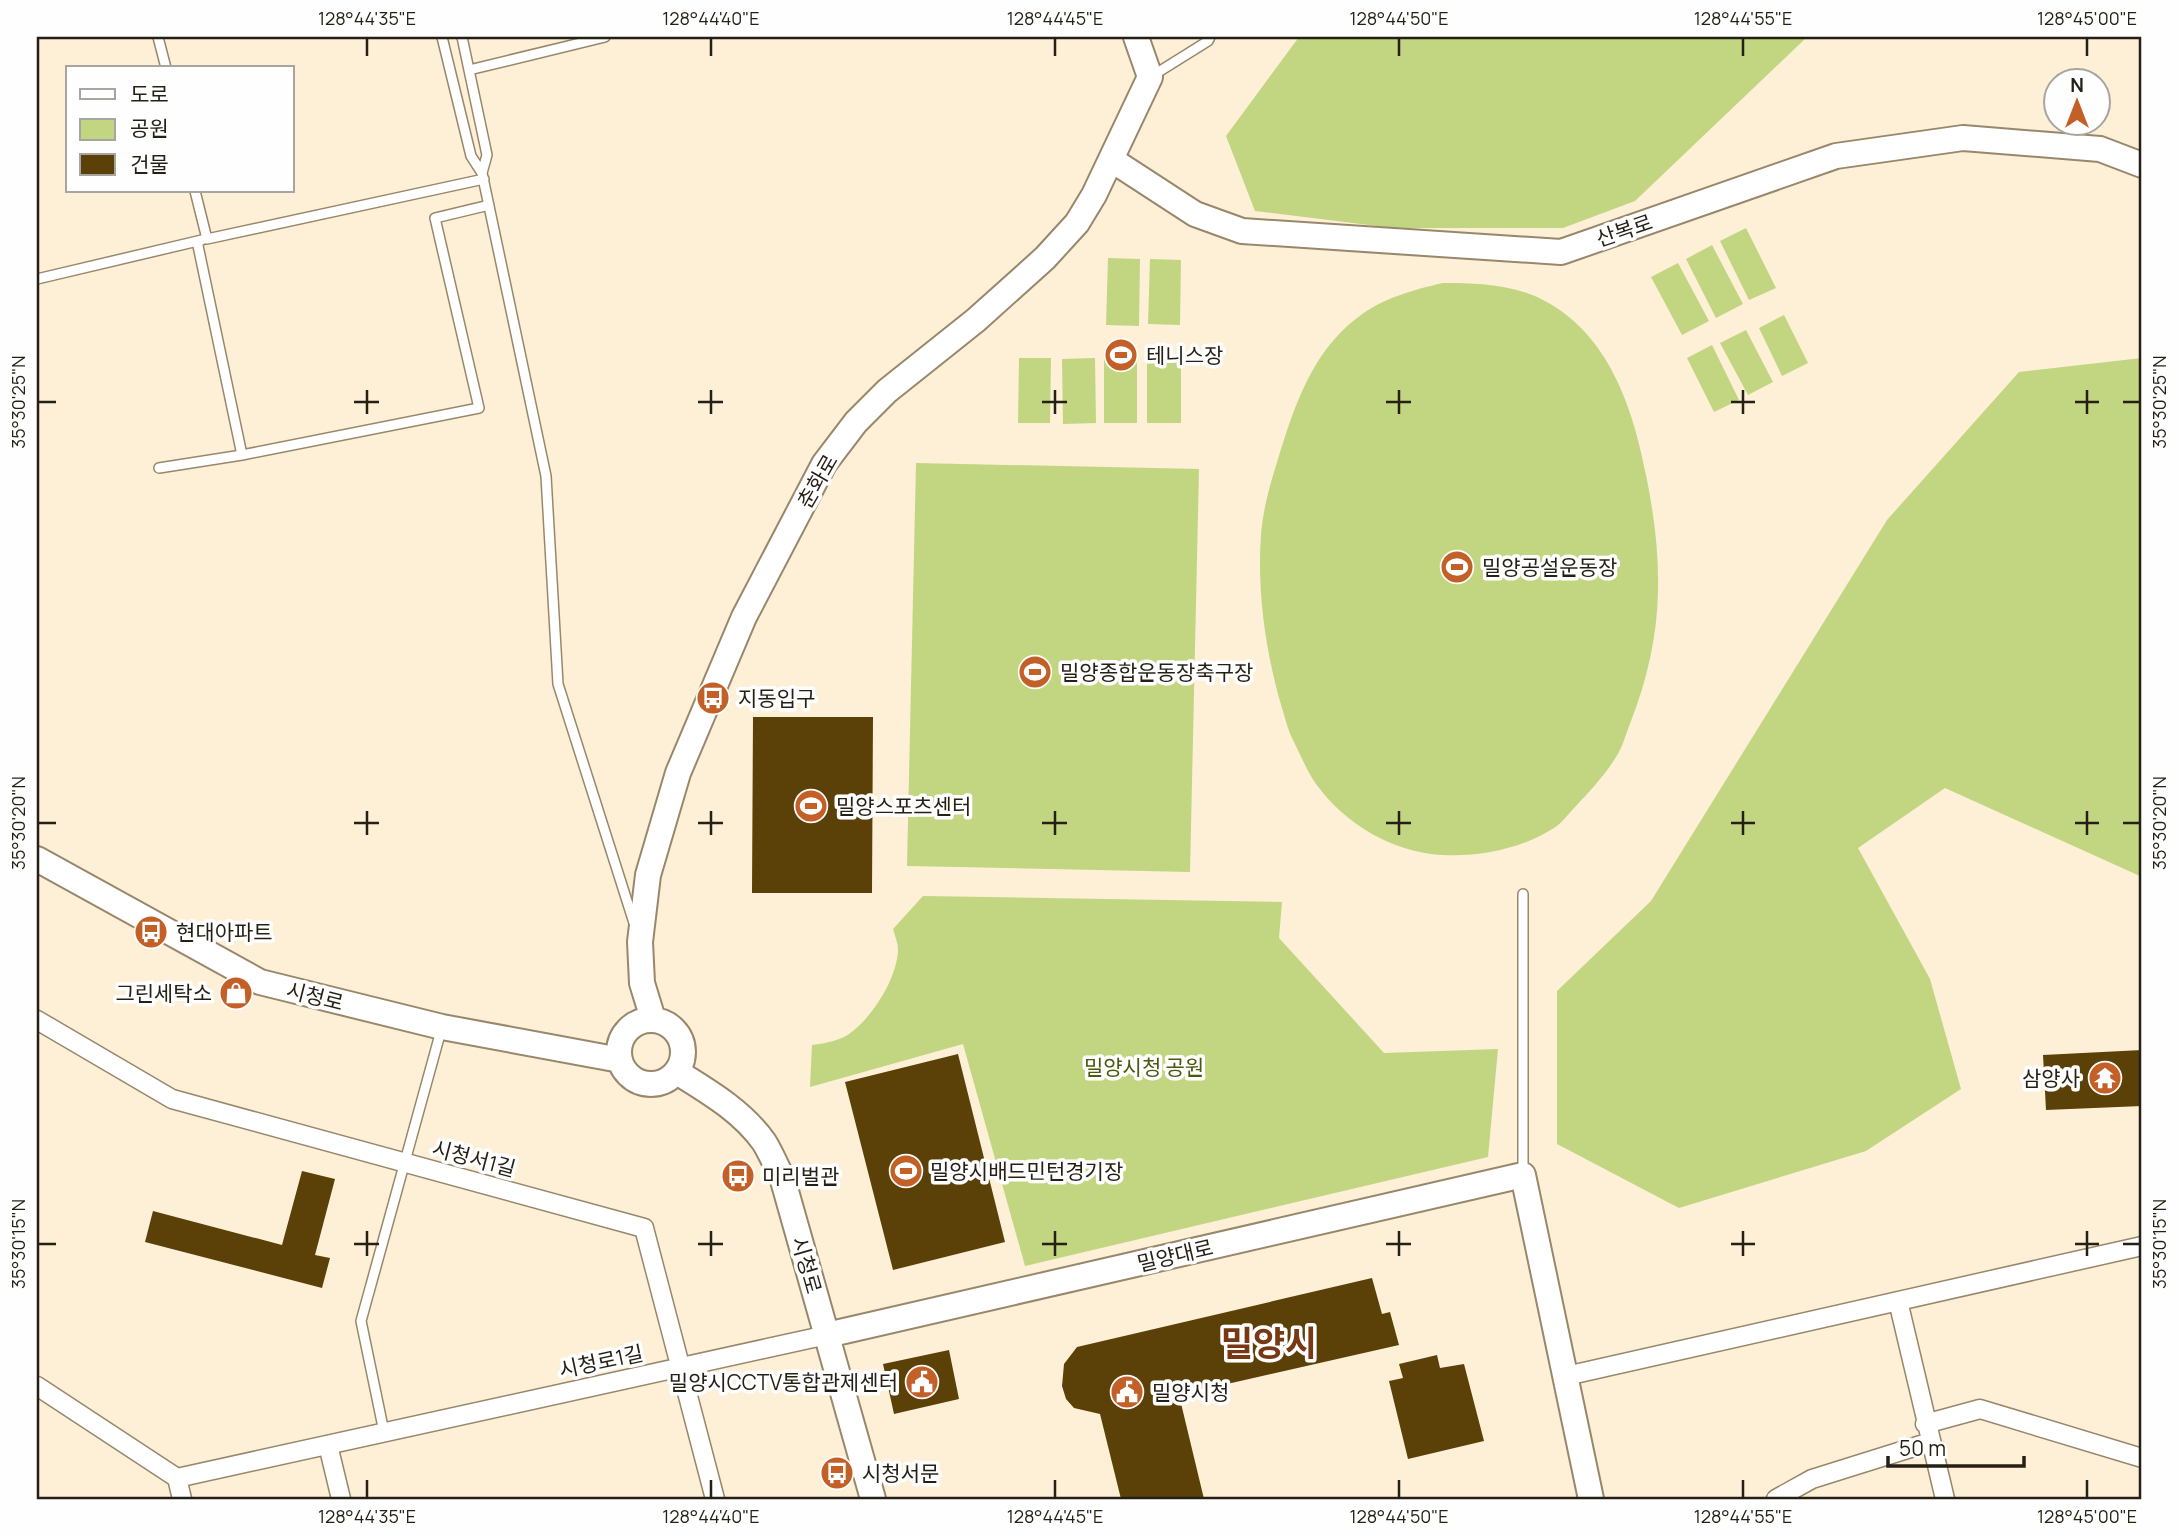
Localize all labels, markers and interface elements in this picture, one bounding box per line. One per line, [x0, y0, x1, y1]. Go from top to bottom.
text: 128°44'35"E [318, 6, 416, 30]
text: 128°44'40"E [662, 6, 760, 30]
text: 128°44'45"E [1007, 6, 1103, 30]
text: 128°44'50"E [1349, 6, 1449, 30]
text: 128°44'55"E [1694, 6, 1792, 30]
text: 128°45'00"E [2037, 6, 2137, 30]
legend [66, 66, 294, 192]
north arrow [2042, 66, 2112, 136]
text: N [2070, 72, 2084, 98]
text: 도로 [130, 80, 169, 108]
text: 공원 [130, 114, 169, 142]
text: 건물 [130, 150, 169, 178]
street label: 산복로 [1592, 207, 1656, 253]
sports icon: 테니스장 [1102, 336, 1140, 374]
place label: 테니스장 [1146, 341, 1223, 369]
text: 35°30'25"N [6, 355, 30, 449]
text: 35°30'25"N [2147, 355, 2171, 449]
street label: 춘화로 [790, 449, 844, 513]
sports icon: 밀양공설운동장 [1438, 548, 1476, 586]
place label: 밀양공설운동장 [1482, 553, 1617, 581]
sports icon: 밀양종합운동장축구장 [1016, 653, 1054, 691]
place label: 밀양종합운동장축구장 [1060, 658, 1253, 686]
bus stop icon: 지동입구 [694, 679, 732, 717]
place label: 지동입구 [738, 684, 815, 712]
text: 35°30'20"N [6, 776, 30, 870]
text: 35°30'20"N [2147, 776, 2171, 870]
sports icon: 밀양스포츠센터 [792, 787, 830, 825]
place label: 밀양스포츠센터 [836, 792, 971, 820]
bus stop icon: 현대아파트 [132, 913, 170, 951]
place label: 현대아파트 [176, 918, 273, 946]
shop icon: 그린세탁소 [217, 974, 255, 1012]
street label: 시청로 [283, 975, 347, 1017]
place label: 그린세탁소 [115, 979, 212, 1007]
park label: 밀양시청 공원 [1084, 1053, 1204, 1081]
temple icon: 삼양사 [2086, 1059, 2124, 1097]
place label: 삼양사 [2022, 1064, 2080, 1092]
street label: 시청서1길 [429, 1133, 519, 1183]
sports icon: 밀양시배드민턴경기장 [887, 1152, 925, 1190]
bus stop icon: 미리벌관 [719, 1157, 757, 1195]
place label: 밀양시배드민턴경기장 [930, 1157, 1123, 1185]
place label: 미리벌관 [762, 1162, 839, 1190]
text: 35°30'15"N [6, 1199, 30, 1289]
text: 35°30'15"N [2147, 1199, 2171, 1289]
street label: 시청로 [786, 1233, 828, 1297]
street label: 밀양대로 [1134, 1233, 1216, 1277]
district label: 밀양시 [1221, 1319, 1317, 1367]
street label: 시청로1길 [556, 1338, 646, 1384]
public building icon: 밀양시CCTV통합관제센터 [903, 1363, 941, 1401]
place label: 밀양시CCTV통합관제센터 [669, 1368, 898, 1396]
public building icon: 밀양시청 [1108, 1373, 1146, 1411]
place label: 밀양시청 [1152, 1378, 1229, 1406]
scale bar [1888, 1424, 2025, 1468]
text: 50 m [1899, 1434, 1946, 1462]
bus stop icon: 시청서문 [818, 1454, 856, 1492]
place label: 시청서문 [862, 1459, 939, 1487]
text: 128°44'35"E [318, 1504, 416, 1528]
text: 128°44'40"E [662, 1504, 760, 1528]
text: 128°44'45"E [1007, 1504, 1103, 1528]
text: 128°44'50"E [1349, 1504, 1449, 1528]
text: 128°44'55"E [1694, 1504, 1792, 1528]
text: 128°45'00"E [2037, 1504, 2137, 1528]

